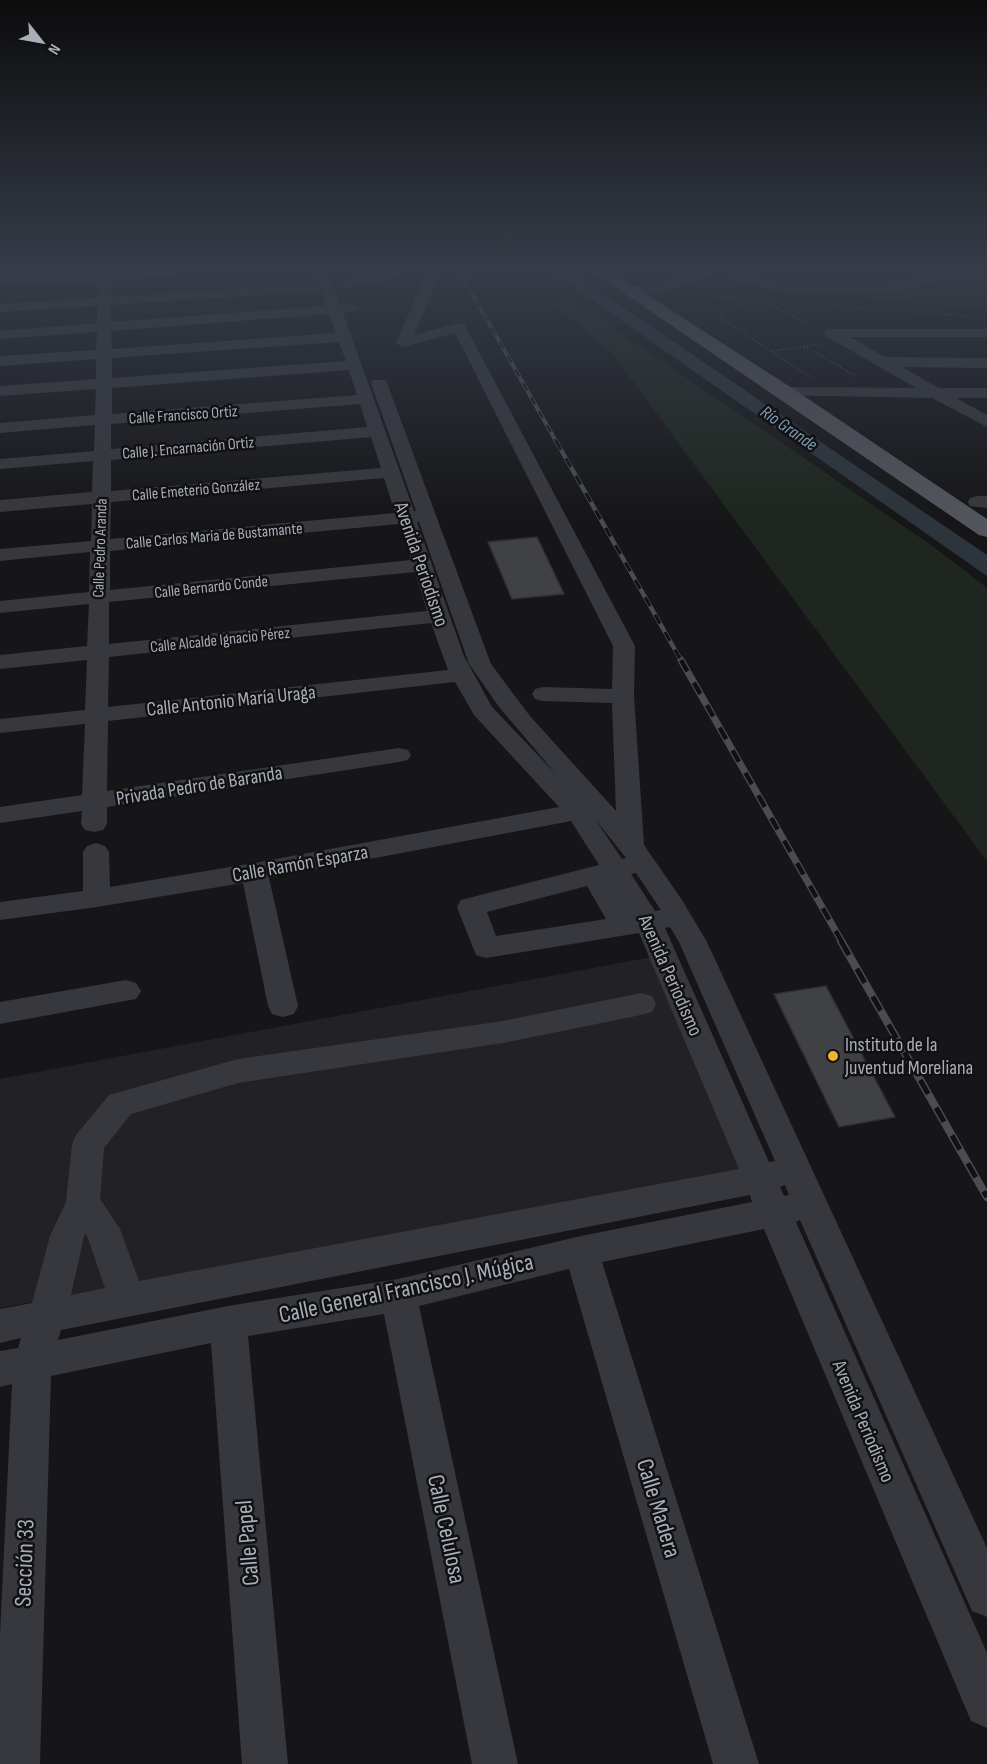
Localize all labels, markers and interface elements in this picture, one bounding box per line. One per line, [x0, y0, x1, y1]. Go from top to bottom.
north arrow [12, 12, 72, 72]
text: N [43, 40, 64, 58]
water label: Río Grande [756, 401, 821, 455]
street label: Calle Francisco Ortiz [128, 402, 238, 429]
street label: Calle J. Encarnación Ortiz [121, 433, 255, 464]
street label: Calle Emeterio González [131, 475, 261, 506]
street label: Calle Pedro Aranda [89, 498, 112, 598]
street label: Avenida Periodismo [388, 498, 454, 630]
street label: Calle Carlos María de Bustamante [125, 519, 303, 554]
street label: Calle Bernardo Conde [153, 572, 269, 603]
street label: Calle Alcalde Ignacio Pérez [149, 624, 291, 657]
street label: Calle Antonio María Uraga [145, 680, 317, 722]
street label: Privada Pedro de Baranda [114, 761, 284, 811]
street label: Calle Ramón Esparza [230, 840, 370, 888]
street label: Avenida Periodismo [632, 910, 707, 1040]
place label: Instituto de la Juventud Moreliana [844, 1033, 973, 1080]
marker: Instituto de la Juventud Moreliana [826, 1049, 840, 1063]
street label: Calle General Francisco J. Múgica [276, 1247, 536, 1330]
street label: Avenida Periodismo [826, 1356, 900, 1486]
street label: Calle Madera [630, 1455, 687, 1561]
street label: Calle Celulosa [421, 1472, 472, 1586]
street label: Calle Papel [229, 1499, 266, 1587]
street label: Sección 33 [8, 1519, 41, 1607]

